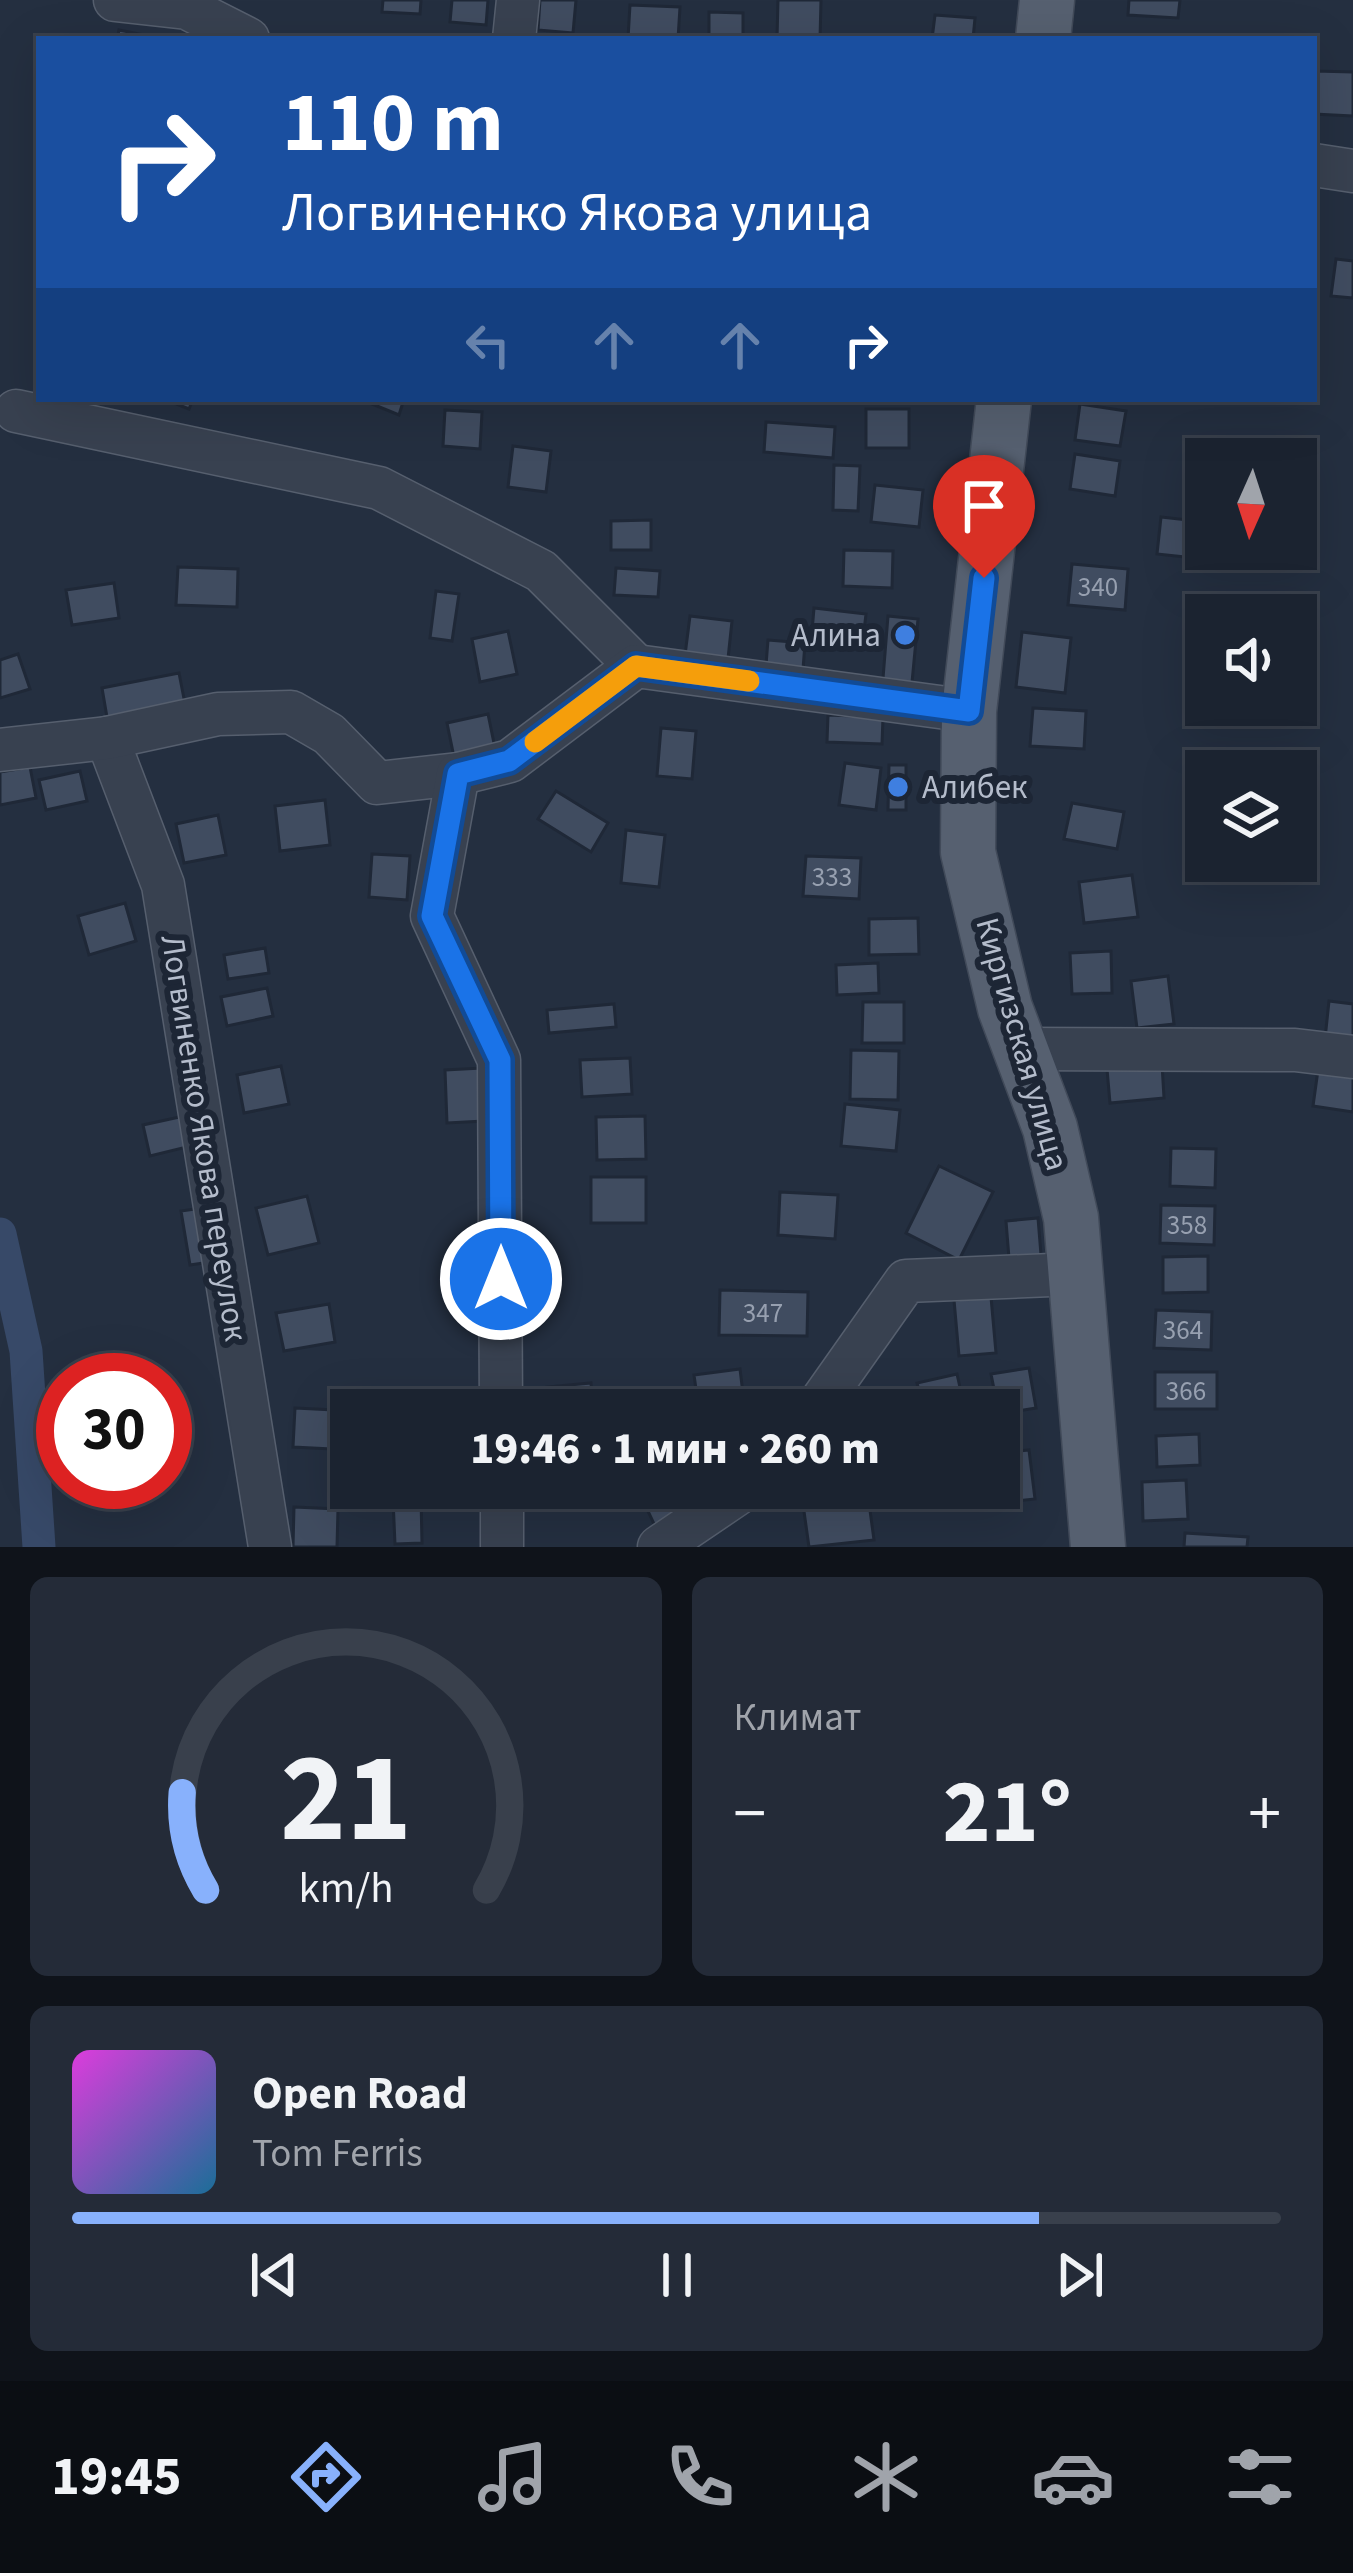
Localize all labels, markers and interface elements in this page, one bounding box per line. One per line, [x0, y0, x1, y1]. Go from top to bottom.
text: 110 m [282, 64, 504, 184]
icon: right [84, 84, 240, 240]
text: Логвиненко Якова улица [282, 175, 872, 252]
icon: left [455, 312, 521, 378]
icon: ahead [581, 312, 647, 378]
icon: ahead [707, 312, 773, 378]
icon: right [833, 312, 899, 378]
north arrow [1185, 438, 1317, 570]
map controls [1185, 438, 1317, 882]
pin [933, 455, 1035, 578]
icon: arrive [951, 473, 1017, 539]
house number: 340 [1078, 568, 1118, 607]
button: sound [1185, 594, 1317, 726]
place label: Алина [791, 612, 881, 659]
marker: Алина [892, 622, 918, 648]
button: layers [1185, 750, 1317, 882]
place label: Алибек [922, 764, 1028, 811]
marker: Алибек [885, 774, 911, 800]
house number: 333 [812, 858, 852, 897]
street label: Киргизская улица [963, 912, 1081, 1176]
street label: Логвиненко Якова переулок [149, 932, 259, 1345]
house number: 358 [1167, 1206, 1207, 1245]
position arrow [438, 1216, 564, 1342]
house number: 347 [743, 1294, 783, 1333]
house number: 364 [1163, 1311, 1203, 1350]
speed limit sign: 30 [36, 1353, 192, 1509]
house number: 366 [1166, 1372, 1206, 1411]
text: 19:46 · 1 мин · 260 m [470, 1417, 880, 1481]
text: Климат [734, 1690, 861, 1746]
text: 21 [280, 1711, 412, 1889]
text: 21° [942, 1749, 1072, 1877]
text: − [734, 1767, 766, 1861]
text: + [1248, 1767, 1281, 1861]
text: km/h [298, 1857, 393, 1918]
text: Open Road [252, 2062, 468, 2126]
text: Tom Ferris [252, 2126, 423, 2182]
icon: previous [241, 2242, 307, 2308]
icon: pause [644, 2242, 710, 2308]
icon: next [1047, 2242, 1113, 2308]
icon: directions [284, 2435, 368, 2519]
icon: music [471, 2435, 555, 2519]
icon: phone [658, 2435, 742, 2519]
icon: climate [844, 2435, 928, 2519]
icon: car [1031, 2435, 1115, 2519]
icon: filters [1218, 2435, 1302, 2519]
text: 19:45 [51, 2439, 182, 2516]

